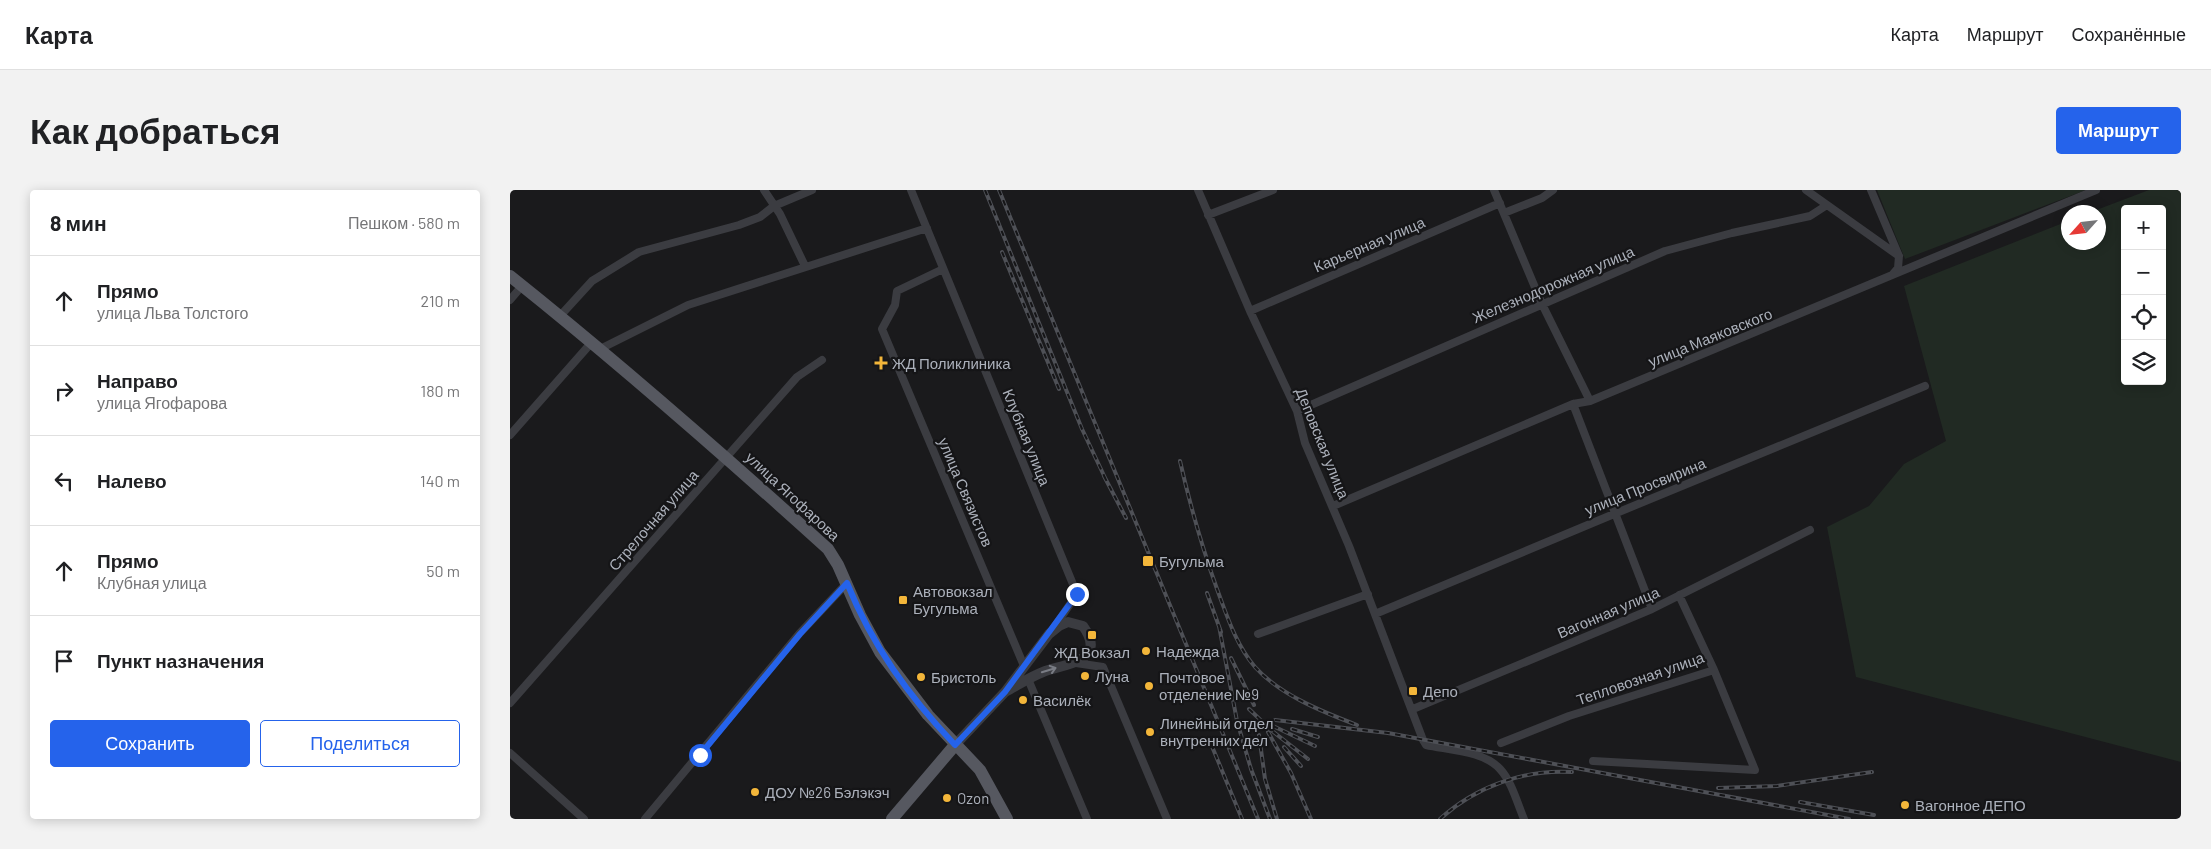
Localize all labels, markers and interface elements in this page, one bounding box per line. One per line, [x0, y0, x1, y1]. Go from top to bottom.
text: Карта [25, 20, 93, 49]
text: Карта [1891, 23, 1939, 45]
text: Маршрут [1967, 23, 2043, 45]
text: Сохранённые [2071, 23, 2186, 45]
button: Маршрут [2056, 107, 2181, 154]
text: Как добраться [30, 109, 280, 151]
north arrow [2061, 205, 2106, 250]
map controls [2121, 205, 2166, 385]
button: + [2121, 205, 2166, 250]
text: 8 мин [50, 210, 107, 235]
street label: Карьерная улица [1311, 212, 1428, 276]
text: Пешком · 580 m [348, 213, 460, 232]
street label: Железнодорожная улица [1469, 241, 1637, 326]
button: − [2121, 250, 2166, 295]
text: Прямо [97, 279, 159, 302]
icon: ahead [50, 287, 78, 315]
text: 210 m [421, 291, 460, 310]
button: locate [2121, 295, 2166, 340]
text: улица Льва Толстого [97, 303, 248, 322]
street label: улица Маяковского [1645, 304, 1775, 370]
button: layers [2121, 340, 2166, 385]
place label: ЖД Поликлиника [892, 354, 1011, 372]
marker: ЖД Поликлиника [874, 356, 888, 370]
text: Направо [97, 369, 178, 392]
icon: right [50, 377, 78, 405]
text: 180 m [421, 381, 460, 400]
street label: Деповская улица [1293, 385, 1354, 502]
street label: Клубная улица [999, 386, 1055, 489]
text: улица Ягофарова [97, 393, 227, 412]
street label: улица Связистов [935, 435, 997, 549]
street label: улица Ягофарова [742, 448, 844, 545]
street label: улица Просвирина [1582, 453, 1709, 518]
street label: Стрелочная улица [604, 465, 702, 574]
icon: left [50, 467, 78, 495]
text: Налево [97, 469, 167, 492]
text: 140 m [420, 471, 460, 490]
text: Прямо [97, 549, 159, 572]
place label: Бугульма [1159, 552, 1225, 570]
marker: Бугульма [1141, 554, 1155, 568]
icon: ahead [50, 557, 78, 585]
text: 50 m [426, 561, 460, 580]
text: Клубная улица [97, 573, 207, 592]
place label: Автовокзал Бугульма [913, 582, 993, 617]
street label: Вагонная улица [1554, 582, 1662, 642]
route end [1066, 583, 1089, 606]
marker: Автовокзал Бугульма [897, 594, 909, 606]
marker: ЖД Вокзал [1086, 629, 1098, 641]
place label: Надежда [1156, 642, 1220, 660]
place label: ЖД Вокзал [1054, 643, 1130, 661]
marker: Надежда [1140, 645, 1152, 657]
icon: arrive [50, 647, 78, 675]
street label: Тепловозная улица [1574, 647, 1707, 708]
text: Пункт назначения [97, 649, 264, 672]
one-way arrow [1041, 665, 1057, 675]
place label: Луна [1095, 667, 1130, 685]
place label: Бристоль [931, 668, 997, 686]
place label: Почтовое отделение №9 [1159, 668, 1259, 703]
marker: Луна [1079, 670, 1091, 682]
marker: Бристоль [915, 671, 927, 683]
marker: Почтовое отделение №9 [1143, 680, 1155, 692]
place label: Депо [1423, 682, 1458, 700]
marker: Депо [1407, 685, 1419, 697]
place label: Василёк [1033, 691, 1091, 709]
marker: Василёк [1017, 694, 1029, 706]
place label: Линейный отдел внутренних дел [1160, 714, 1273, 749]
button: Сохранить [50, 720, 250, 767]
button: Поделиться [260, 720, 460, 767]
marker: Линейный отдел внутренних дел [1144, 726, 1156, 738]
route start [689, 744, 712, 767]
place label: ДОУ №26 Бэлэкэч [765, 783, 890, 801]
marker: ДОУ №26 Бэлэкэч [749, 786, 761, 798]
place label: Ozon [957, 789, 989, 807]
marker: Ozon [941, 792, 953, 804]
place label: Вагонное ДЕПО [1915, 796, 2026, 814]
marker: Вагонное ДЕПО [1899, 799, 1911, 811]

